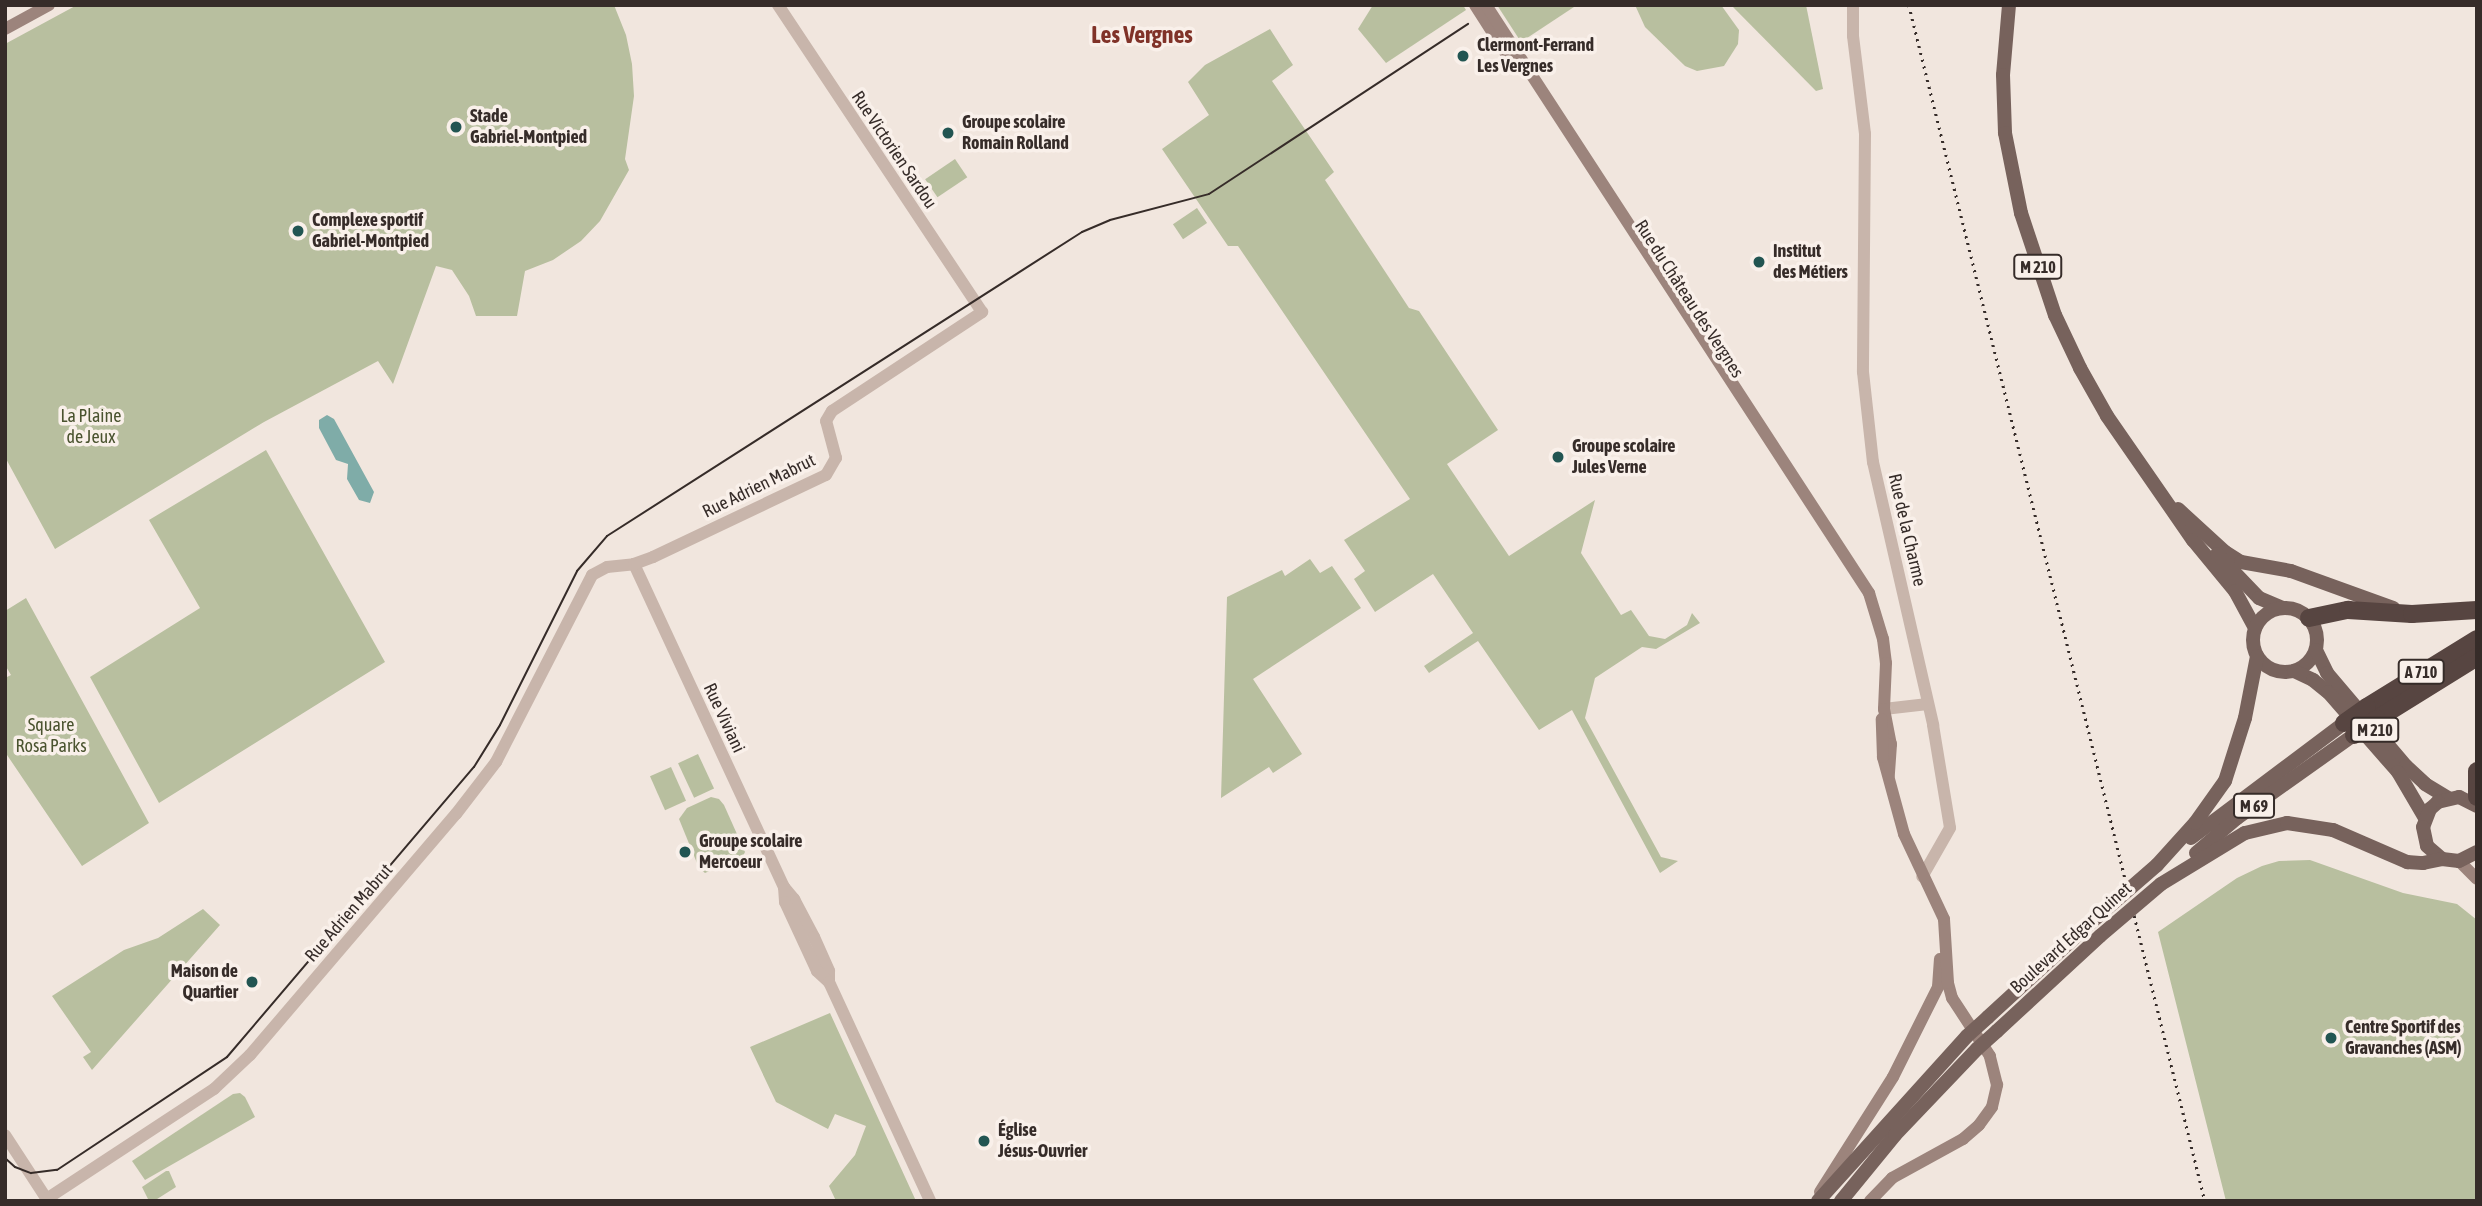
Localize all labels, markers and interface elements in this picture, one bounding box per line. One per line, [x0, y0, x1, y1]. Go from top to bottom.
district label: Les Vergnes [1091, 21, 1193, 49]
place label: Clermont-Ferrand Les Vergnes [1477, 35, 1594, 78]
marker: Clermont-Ferrand Les Vergnes [1455, 48, 1471, 64]
street label: Rue Victorien Sardou [847, 87, 941, 213]
place label: Stade Gabriel-Montpied [470, 106, 587, 148]
place label: Groupe scolaire Romain Rolland [962, 112, 1069, 154]
marker: Stade Gabriel-Montpied [448, 119, 464, 135]
marker: Groupe scolaire Romain Rolland [940, 125, 956, 141]
place label: Complexe sportif Gabriel-Montpied [312, 210, 429, 252]
street label: Rue du Château des Vergnes [1630, 216, 1748, 382]
marker: Complexe sportif Gabriel-Montpied [290, 223, 306, 239]
place label: Institut des Métiers [1773, 241, 1848, 284]
marker: Institut des Métiers [1751, 254, 1767, 270]
road number: M 210 [2012, 255, 2064, 280]
park label: La Plaine de Jeux [61, 406, 121, 448]
place label: Groupe scolaire Jules Verne [1572, 436, 1675, 478]
street label: Rue Adrien Mabrut [699, 449, 819, 523]
marker: Groupe scolaire Jules Verne [1550, 449, 1566, 465]
street label: Rue de la Charme [1884, 472, 1930, 588]
road number: A 710 [2396, 660, 2446, 684]
street label: Rue Viviani [699, 680, 749, 756]
park label: Square Rosa Parks [15, 715, 87, 758]
road number: M 210 [2349, 718, 2401, 743]
road number: M 69 [2233, 793, 2275, 818]
place label: Groupe scolaire Mercoeur [699, 831, 802, 874]
marker: Groupe scolaire Mercoeur [677, 844, 693, 860]
street label: Rue Adrien Mabrut [301, 860, 397, 966]
street label: Boulevard Edgar Quinet [2006, 878, 2136, 998]
place label: Maison de Quartier [171, 961, 238, 1004]
marker: Maison de Quartier [244, 974, 260, 990]
place label: Centre Sportif des Gravanches (ASM) [2345, 1017, 2462, 1060]
marker: Centre Sportif des Gravanches (ASM) [2323, 1030, 2339, 1046]
place label: Église Jésus-Ouvrier [998, 1120, 1087, 1162]
marker: Église Jésus-Ouvrier [976, 1133, 992, 1149]

